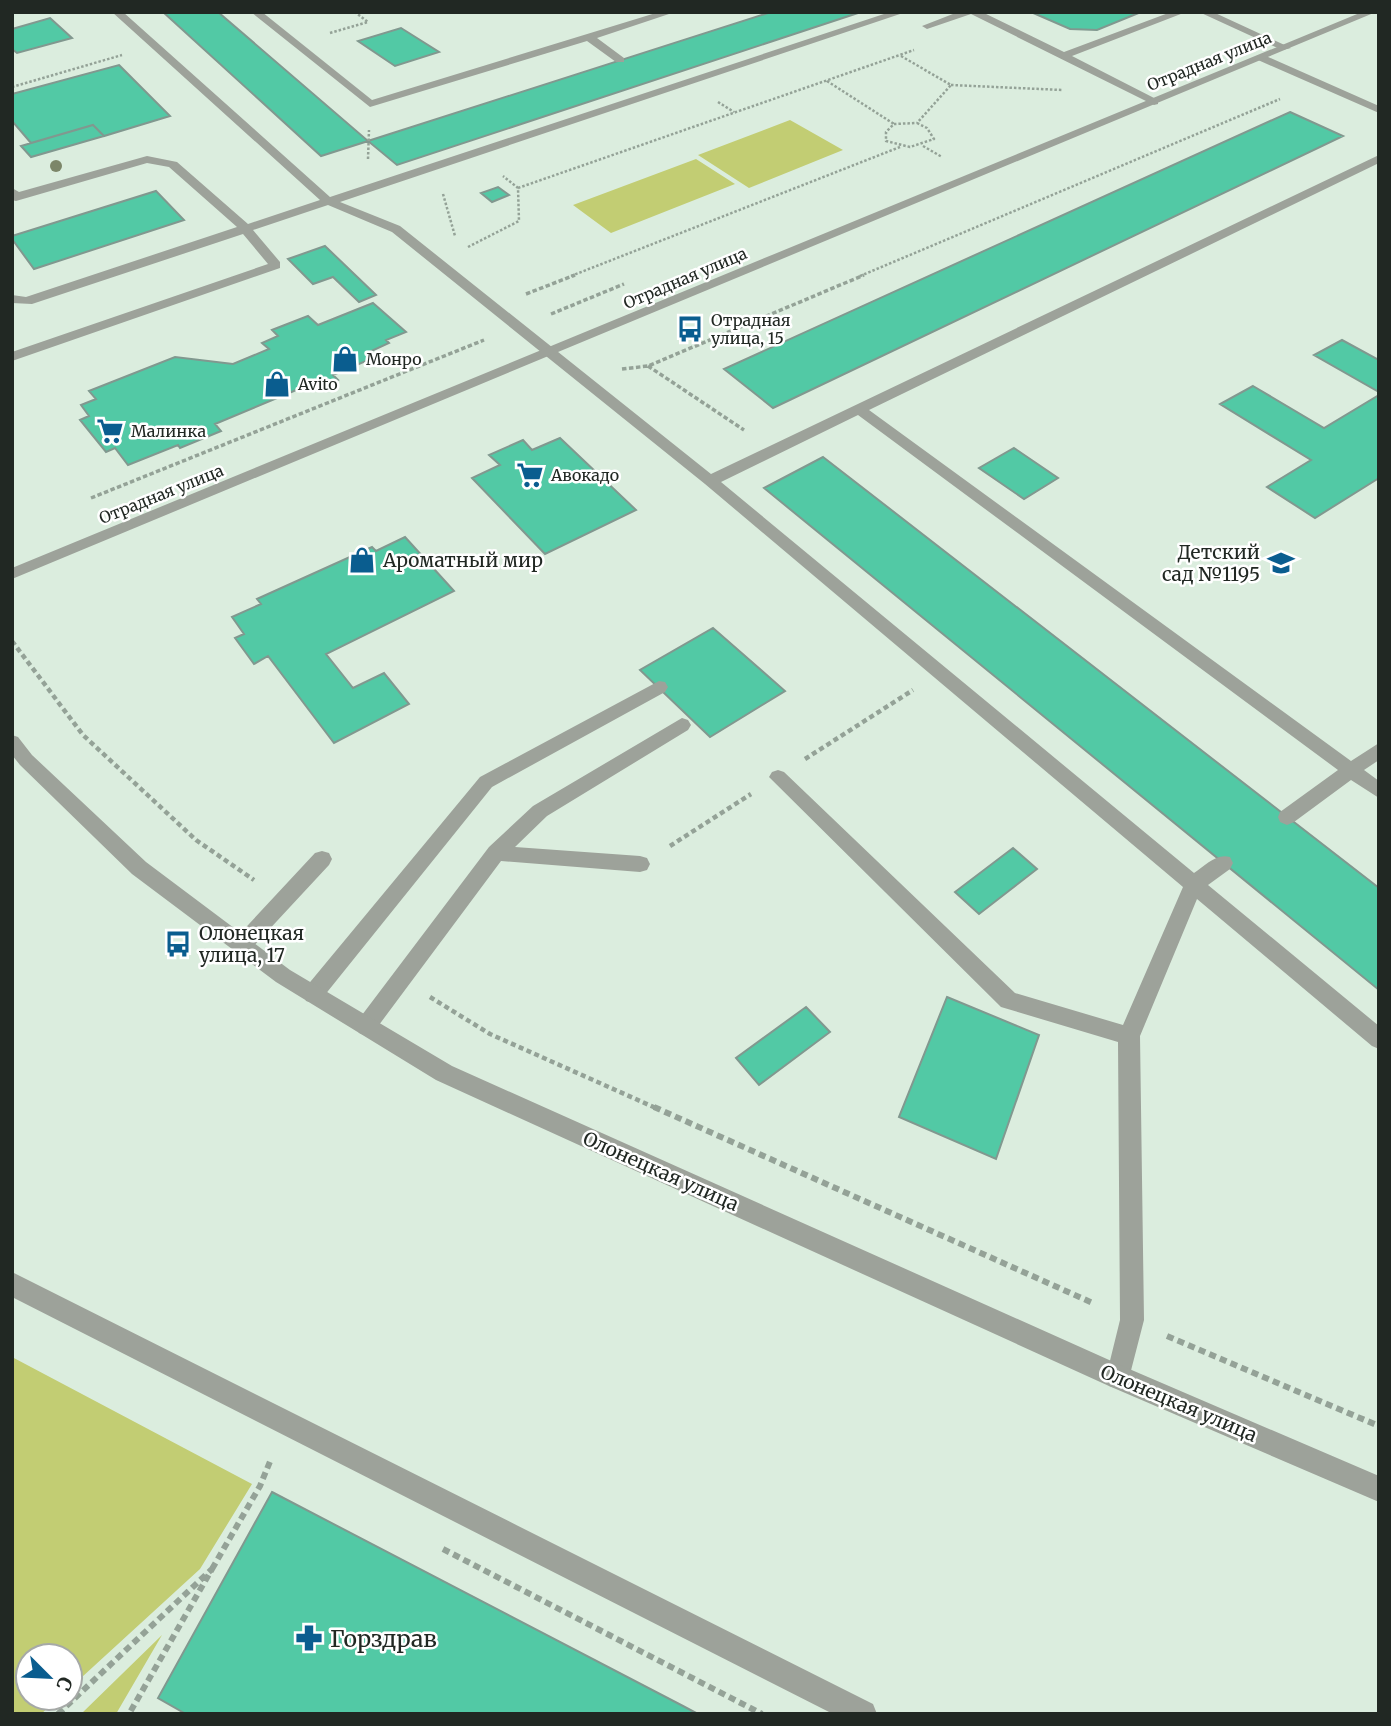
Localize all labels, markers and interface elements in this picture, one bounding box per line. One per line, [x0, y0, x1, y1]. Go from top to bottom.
street label: Отрадная улица [1144, 27, 1274, 95]
street label: Отрадная улица [620, 243, 750, 313]
place label: Отрадная улица, 15 [711, 310, 791, 348]
bus stop icon: Отрадная улица, 15 [675, 314, 705, 344]
shop icon: Монро [330, 344, 360, 374]
place label: Монро [366, 349, 422, 369]
shop icon: Avito [262, 369, 292, 399]
place label: Avito [297, 374, 338, 394]
supermarket icon: Малинка [95, 416, 125, 446]
place label: Малинка [131, 421, 206, 441]
street label: Отрадная улица [96, 460, 226, 528]
supermarket icon: Авокадо [515, 460, 545, 490]
place label: Авокадо [550, 465, 619, 485]
place label: Детский сад №1195 [1162, 540, 1260, 586]
shop icon: Ароматный мир [347, 545, 377, 575]
place label: Ароматный мир [382, 548, 543, 572]
school or university icon: Детский сад №1195 [1266, 548, 1296, 578]
place label: Олонецкая улица, 17 [199, 921, 304, 967]
bus stop icon: Олонецкая улица, 17 [163, 929, 193, 959]
street label: Олонецкая улица [580, 1126, 742, 1216]
street label: Олонецкая улица [1097, 1359, 1261, 1447]
pharmacy icon: Горздрав [294, 1623, 324, 1653]
place label: Горздрав [330, 1624, 437, 1653]
north arrow [14, 1642, 84, 1712]
text: С [51, 1673, 78, 1695]

